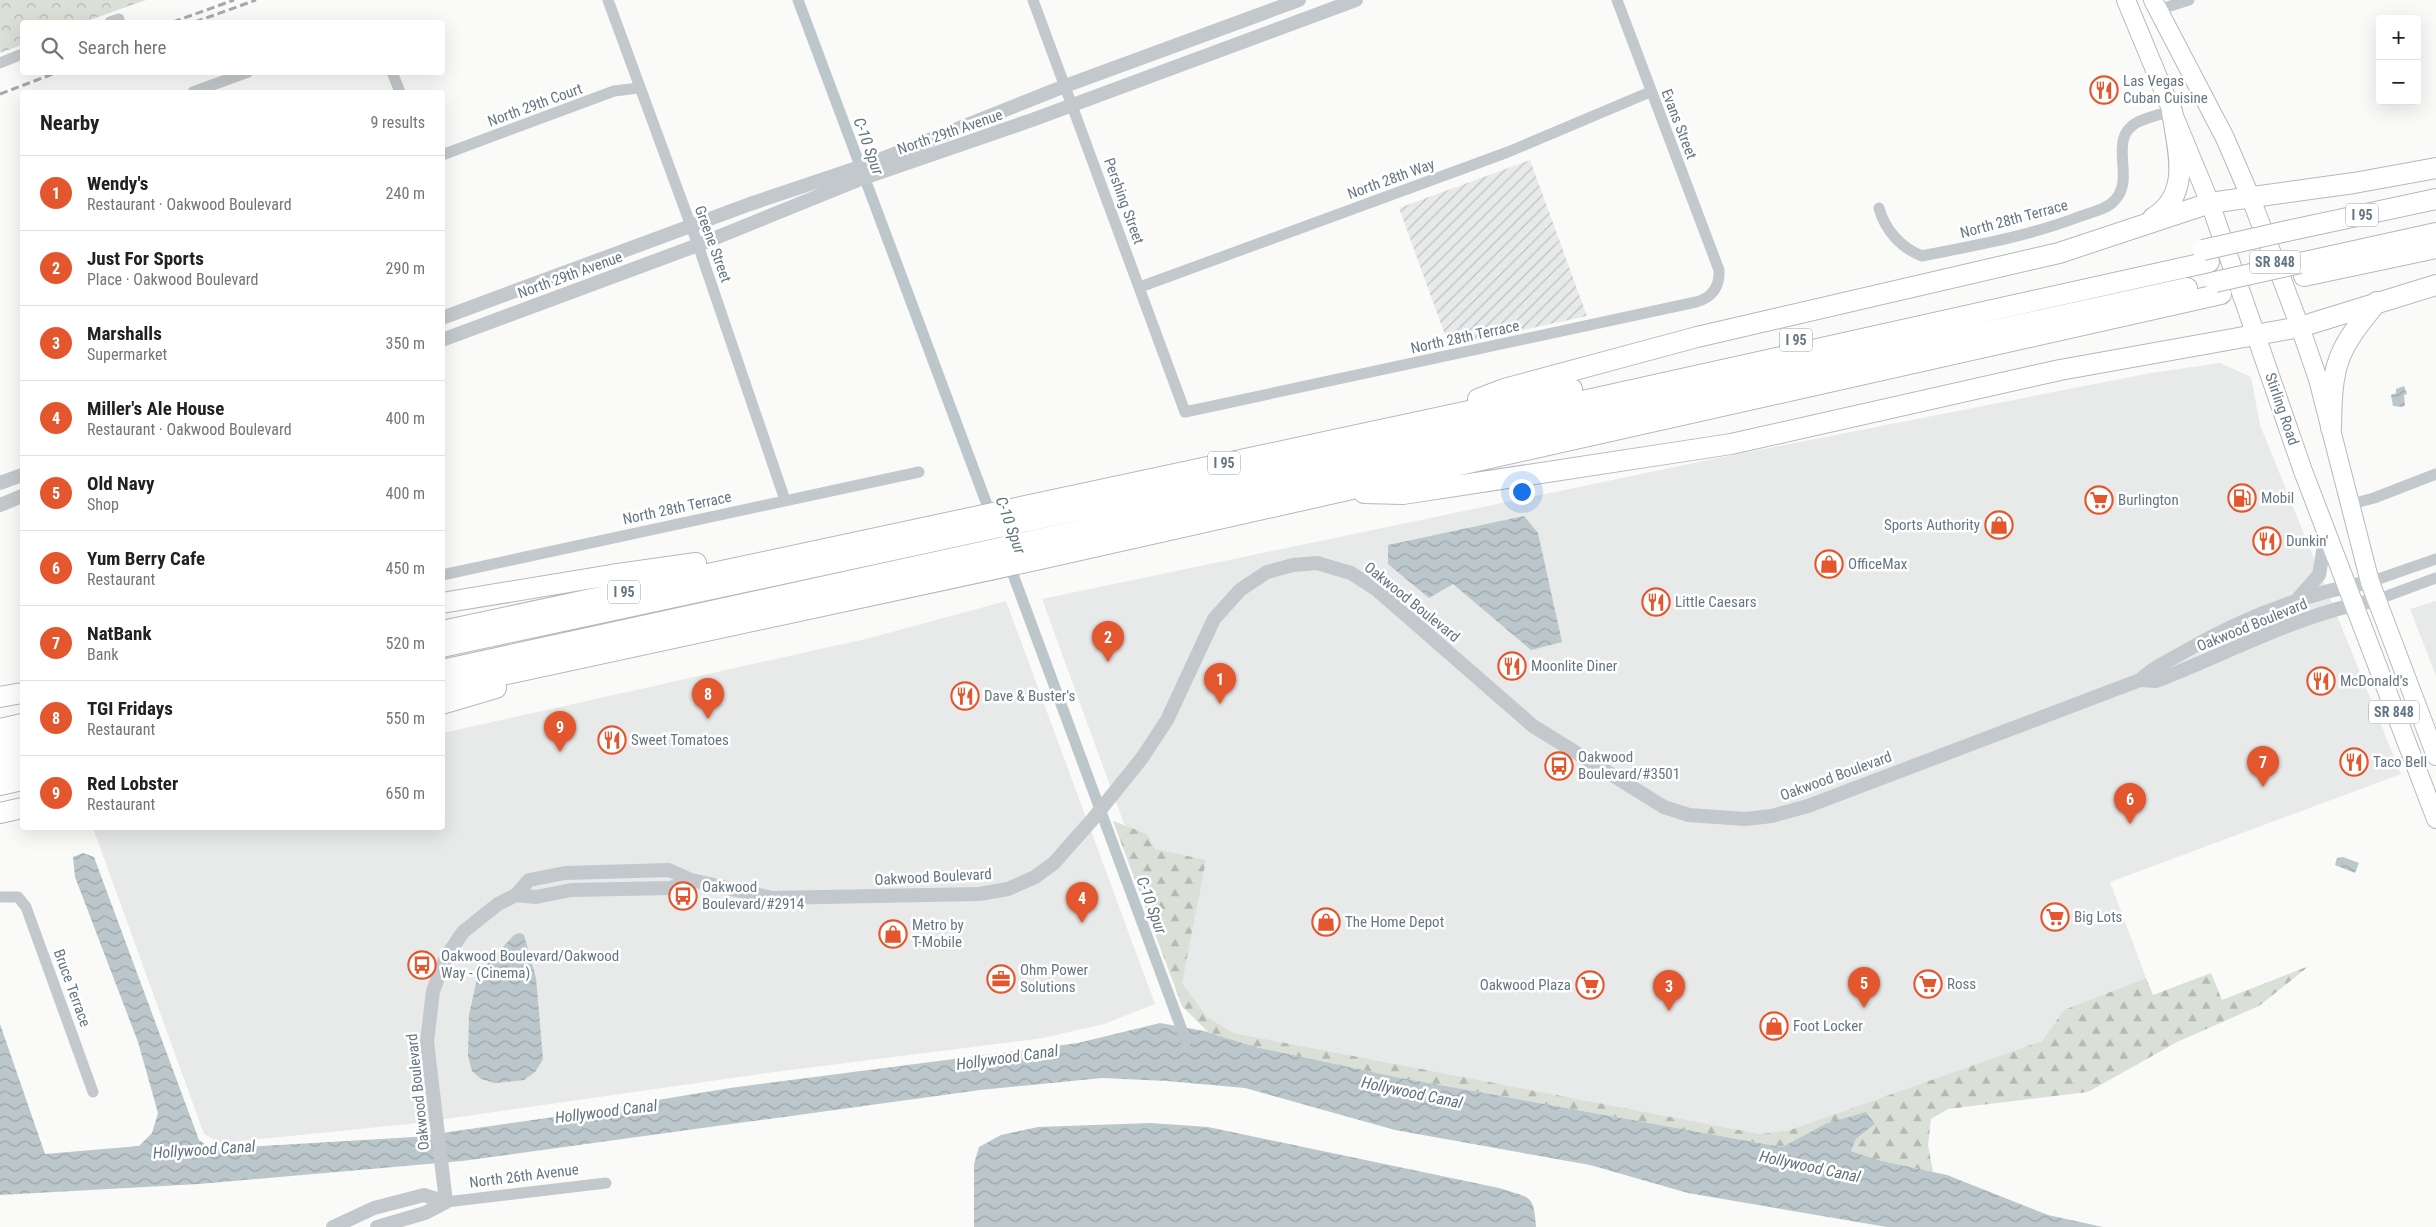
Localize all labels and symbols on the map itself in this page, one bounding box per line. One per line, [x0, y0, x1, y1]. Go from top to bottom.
place label: Las Vegas Cuban Cuisine [2123, 72, 2208, 107]
restaurant icon: Las Vegas Cuban Cuisine [2089, 75, 2119, 105]
street label: North 29th Court [485, 80, 585, 130]
street label: Evans Street [1657, 86, 1701, 162]
street label: North 29th Avenue [895, 106, 1005, 158]
water label: C-10 Spur [849, 115, 888, 179]
street label: Pershing Street [1100, 155, 1148, 247]
street label: North 28th Way [1345, 155, 1437, 203]
street label: North 28th Terrace [1958, 196, 2070, 242]
street label: Greene Street [691, 203, 735, 285]
road number: I 95 [2346, 204, 2378, 226]
street label: North 29th Avenue [515, 248, 625, 302]
road number: SR 848 [2250, 250, 2300, 274]
street label: North 28th Terrace [1409, 317, 1521, 357]
road number: I 95 [1780, 328, 1812, 352]
street label: Stirling Road [2261, 370, 2303, 448]
road number: I 95 [1208, 452, 1240, 474]
your location [1509, 479, 1535, 505]
fuel station icon: Mobil [2227, 483, 2257, 513]
supermarket icon: Burlington [2084, 485, 2114, 515]
street label: North 28th Terrace [621, 488, 733, 528]
place label: Mobil [2261, 489, 2294, 507]
place label: Burlington [2118, 491, 2179, 509]
water label: C-10 Spur [991, 494, 1030, 558]
shop icon: Sports Authority [1984, 510, 2014, 540]
place label: Sports Authority [1884, 516, 1980, 534]
restaurant icon: Dunkin' [2252, 526, 2282, 556]
place label: Dunkin' [2286, 532, 2328, 550]
shop icon: OfficeMax [1814, 549, 1844, 579]
place label: OfficeMax [1848, 555, 1908, 573]
street label: Oakwood Boulevard [1361, 558, 1463, 646]
road number: I 95 [608, 580, 640, 604]
restaurant icon: Little Caesars [1641, 587, 1671, 617]
place label: Little Caesars [1675, 593, 1757, 611]
street label: Oakwood Boulevard [2194, 595, 2310, 655]
pin: 2 [1092, 621, 1124, 662]
restaurant icon: Moonlite Diner [1497, 651, 1527, 681]
place label: Moonlite Diner [1531, 657, 1618, 675]
pin: 1 [1204, 663, 1236, 704]
restaurant icon: McDonald's [2306, 666, 2336, 696]
place label: McDonald's [2340, 672, 2409, 690]
pin: 8 [692, 678, 724, 719]
restaurant icon: Dave & Buster's [950, 681, 980, 711]
place label: Dave & Buster's [984, 687, 1076, 705]
road number: SR 848 [2369, 700, 2419, 724]
pin: 9 [544, 711, 576, 752]
restaurant icon: Sweet Tomatoes [597, 725, 627, 755]
place label: Sweet Tomatoes [631, 731, 729, 749]
pin: 7 [2247, 746, 2279, 787]
street label: Oakwood Boulevard [1778, 747, 1894, 805]
restaurant icon: Taco Bell [2339, 747, 2369, 777]
place label: Oakwood Boulevard/#3501 [1578, 748, 1680, 783]
bus stop icon: Oakwood Boulevard/#3501 [1544, 751, 1574, 781]
place label: Taco Bell [2373, 753, 2427, 771]
pin: 6 [2114, 783, 2146, 824]
street label: Oakwood Boulevard [874, 865, 992, 889]
water label: C-10 Spur [1132, 874, 1171, 938]
place label: Oakwood Boulevard/#2914 [702, 878, 804, 913]
bus stop icon: Oakwood Boulevard/#2914 [668, 881, 698, 911]
pin: 4 [1066, 882, 1098, 923]
supermarket icon: Big Lots [2040, 902, 2070, 932]
shop icon: The Home Depot [1311, 907, 1341, 937]
place label: Big Lots [2074, 908, 2123, 926]
place label: The Home Depot [1345, 913, 1444, 931]
place label: Metro by T-Mobile [912, 916, 964, 951]
shop icon: Metro by T-Mobile [878, 919, 908, 949]
street label: Bruce Terrace [50, 947, 94, 1029]
place label: Oakwood Boulevard/Oakwood Way - (Cinema) [441, 947, 619, 982]
bus stop icon: Oakwood Boulevard/Oakwood Way - (Cinema) [407, 950, 437, 980]
place label: Ohm Power Solutions [1020, 961, 1089, 996]
office icon: Ohm Power Solutions [986, 964, 1016, 994]
pin: 5 [1848, 967, 1880, 1008]
supermarket icon: Ross [1913, 969, 1943, 999]
supermarket icon: Oakwood Plaza [1575, 970, 1605, 1000]
pin: 3 [1653, 970, 1685, 1011]
place label: Ross [1947, 975, 1976, 993]
place label: Oakwood Plaza [1480, 976, 1571, 994]
shop icon: Foot Locker [1759, 1011, 1789, 1041]
place label: Foot Locker [1793, 1017, 1863, 1035]
street label: Oakwood Boulevard [403, 1033, 433, 1151]
water label: Hollywood Canal [955, 1041, 1060, 1074]
water label: Hollywood Canal [1360, 1073, 1465, 1113]
water label: Hollywood Canal [554, 1096, 659, 1127]
water label: Hollywood Canal [152, 1136, 256, 1163]
water label: Hollywood Canal [1758, 1147, 1863, 1187]
street label: North 26th Avenue [468, 1160, 580, 1192]

